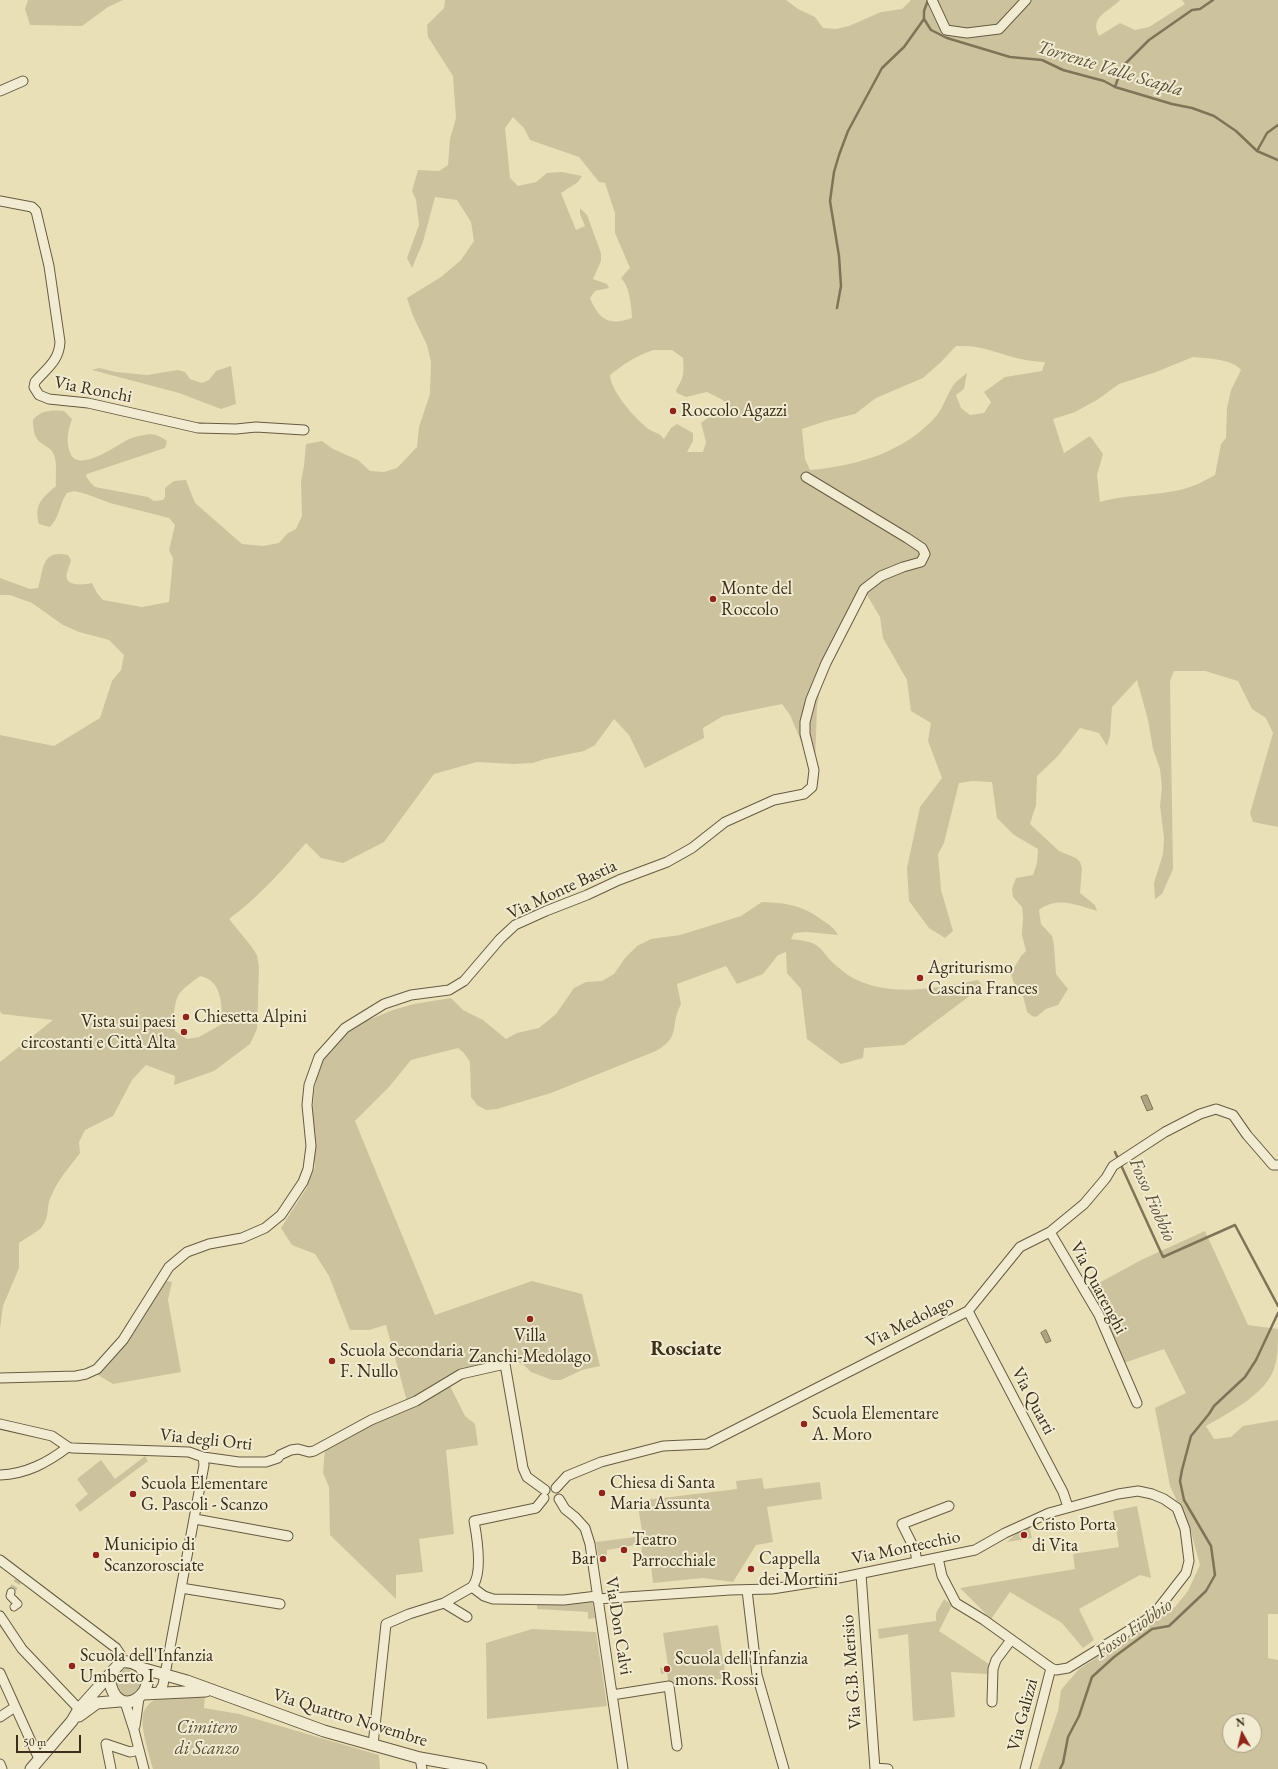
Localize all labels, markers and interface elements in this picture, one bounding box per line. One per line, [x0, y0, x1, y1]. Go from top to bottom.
water label: Torrente Valle Scapla [1034, 36, 1186, 102]
street label: Via Ronchi [52, 372, 134, 408]
place label: Roccolo Agazzi [681, 400, 787, 422]
marker: Roccolo Agazzi [668, 406, 678, 416]
place label: Monte del Roccolo [721, 578, 792, 620]
marker: Monte del Roccolo [708, 594, 718, 604]
street label: Via Monte Bastia [504, 855, 620, 925]
place label: Agriturismo Cascina Frances [928, 957, 1038, 1000]
marker: Agriturismo Cascina Frances [915, 973, 925, 983]
place label: Chiesetta Alpini [194, 1006, 307, 1028]
place label: Vista sui paesi circostanti e Città Alta [21, 1011, 176, 1054]
marker: Chiesetta Alpini [181, 1012, 191, 1022]
marker: Vista sui paesi circostanti e Città Alta [179, 1027, 189, 1037]
water label: Fosso Fiobbio [1123, 1155, 1181, 1245]
street label: Via Quarenghi [1065, 1238, 1131, 1338]
street label: Via Medolago [862, 1291, 958, 1353]
marker: Villa Zanchi-Medolago [525, 1314, 535, 1324]
place label: Villa Zanchi-Medolago [469, 1325, 591, 1368]
district label: Rosciate [650, 1338, 722, 1362]
place label: Scuola Secondaria F. Nullo [340, 1340, 463, 1382]
marker: Scuola Secondaria F. Nullo [327, 1356, 337, 1366]
street label: Via Quarti [1006, 1364, 1060, 1438]
place label: Scuola Elementare A. Moro [812, 1403, 939, 1446]
marker: Scuola Elementare A. Moro [799, 1419, 809, 1429]
street label: Via degli Orti [159, 1424, 253, 1456]
place label: Chiesa di Santa Maria Assunta [610, 1472, 715, 1514]
place label: Scuola Elementare G. Pascoli - Scanzo [141, 1473, 268, 1516]
marker: Chiesa di Santa Maria Assunta [597, 1488, 607, 1498]
marker: Scuola Elementare G. Pascoli - Scanzo [128, 1489, 138, 1499]
place label: Cristo Porta di Vita [1032, 1514, 1116, 1556]
street label: Via Montecchio [850, 1526, 962, 1570]
place label: Teatro Parrocchiale [632, 1529, 716, 1572]
marker: Cristo Porta di Vita [1019, 1530, 1029, 1540]
place label: Municipio di Scanzorosciate [104, 1534, 204, 1576]
marker: Teatro Parrocchiale [619, 1545, 629, 1555]
place label: Bar [571, 1548, 595, 1570]
place label: Cappella dei Mortini [759, 1548, 838, 1590]
marker: Municipio di Scanzorosciate [91, 1550, 101, 1560]
marker: Bar [598, 1554, 608, 1564]
marker: Cappella dei Mortini [746, 1564, 756, 1574]
street label: Via Don Calvi [600, 1575, 636, 1677]
water label: Fosso Fiobbio [1091, 1594, 1177, 1664]
street label: Via G.B. Merisio [837, 1614, 867, 1730]
place label: Scuola dell'Infanzia Umberto I [80, 1645, 213, 1688]
place label: Scuola dell'Infanzia mons. Rossi [675, 1648, 808, 1690]
marker: Scuola dell'Infanzia Umberto I [67, 1661, 77, 1671]
marker: Scuola dell'Infanzia mons. Rossi [662, 1664, 672, 1674]
street label: Via Galizzi [1003, 1676, 1043, 1754]
street label: Via Quattro Novembre [270, 1684, 430, 1752]
north arrow [1222, 1713, 1262, 1753]
text: N [1235, 1715, 1246, 1730]
park label: Cimitero di Scanzo [175, 1717, 239, 1760]
scale bar [18, 1727, 83, 1753]
text: 50 m [23, 1734, 46, 1750]

